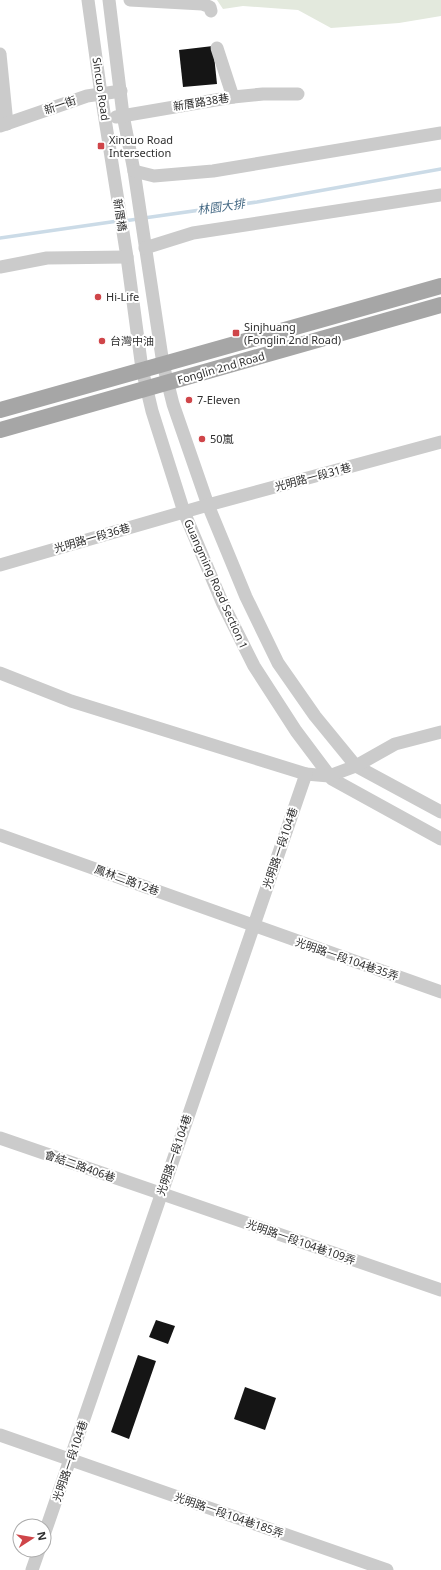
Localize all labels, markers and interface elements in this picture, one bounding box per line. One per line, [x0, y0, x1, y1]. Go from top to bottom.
street label: Sincuo Road [90, 56, 113, 122]
street label: 新厝路38巷 [172, 90, 230, 113]
street label: 新一街 [42, 92, 78, 117]
place label: Xincuo Road Intersection [109, 132, 173, 160]
marker: Xincuo Road Intersection [96, 141, 106, 151]
water label: 林園大排 [196, 194, 248, 218]
street label: 新厝橋 [111, 197, 130, 232]
place label: Hi-Life [106, 289, 139, 304]
marker: Hi-Life [93, 292, 103, 302]
place label: Sinjhuang (Fonglin 2nd Road) [244, 319, 341, 347]
marker: Sinjhuang (Fonglin 2nd Road) [231, 328, 241, 338]
place label: 台灣中油 [110, 333, 154, 348]
marker: 台灣中油 [97, 336, 107, 346]
street label: Fonglin 2nd Road [175, 348, 266, 387]
place label: 7-Eleven [197, 392, 240, 407]
marker: 7-Eleven [184, 395, 194, 405]
place label: 50嵐 [210, 431, 234, 446]
marker: 50嵐 [197, 434, 207, 444]
street label: 光明路一段31巷 [273, 459, 353, 494]
street label: Guangming Road Section 1 [181, 517, 252, 651]
street label: 光明路一段36巷 [52, 519, 132, 556]
street label: 光明路一段104巷 [259, 805, 300, 890]
street label: 鳳林二路12巷 [93, 861, 161, 898]
street label: 光明路一段104巷35弄 [293, 934, 401, 983]
street label: 光明路一段104巷 [153, 1112, 194, 1197]
street label: 會結二路406巷 [43, 1146, 118, 1185]
street label: 光明路一段104巷109弄 [244, 1216, 358, 1267]
street label: 光明路一段104巷 [49, 1418, 90, 1503]
street label: 光明路一段104巷185弄 [172, 1489, 286, 1540]
north arrow [12, 1518, 52, 1558]
text: N [34, 1530, 51, 1542]

